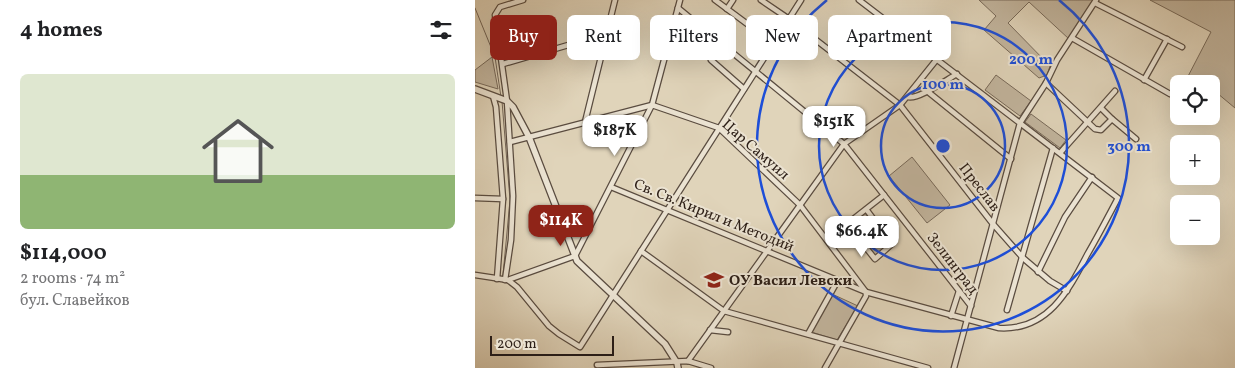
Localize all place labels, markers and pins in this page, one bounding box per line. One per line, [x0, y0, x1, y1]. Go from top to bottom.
pin: $151K [799, 106, 869, 148]
pin: $187K [580, 114, 650, 157]
centre of rings [934, 137, 952, 155]
pin: $114K [526, 204, 596, 247]
pin: $66.4K [821, 216, 903, 258]
school or university icon: ОУ Васил Левски [703, 269, 725, 291]
place label: ОУ Васил Левски [729, 271, 852, 292]

